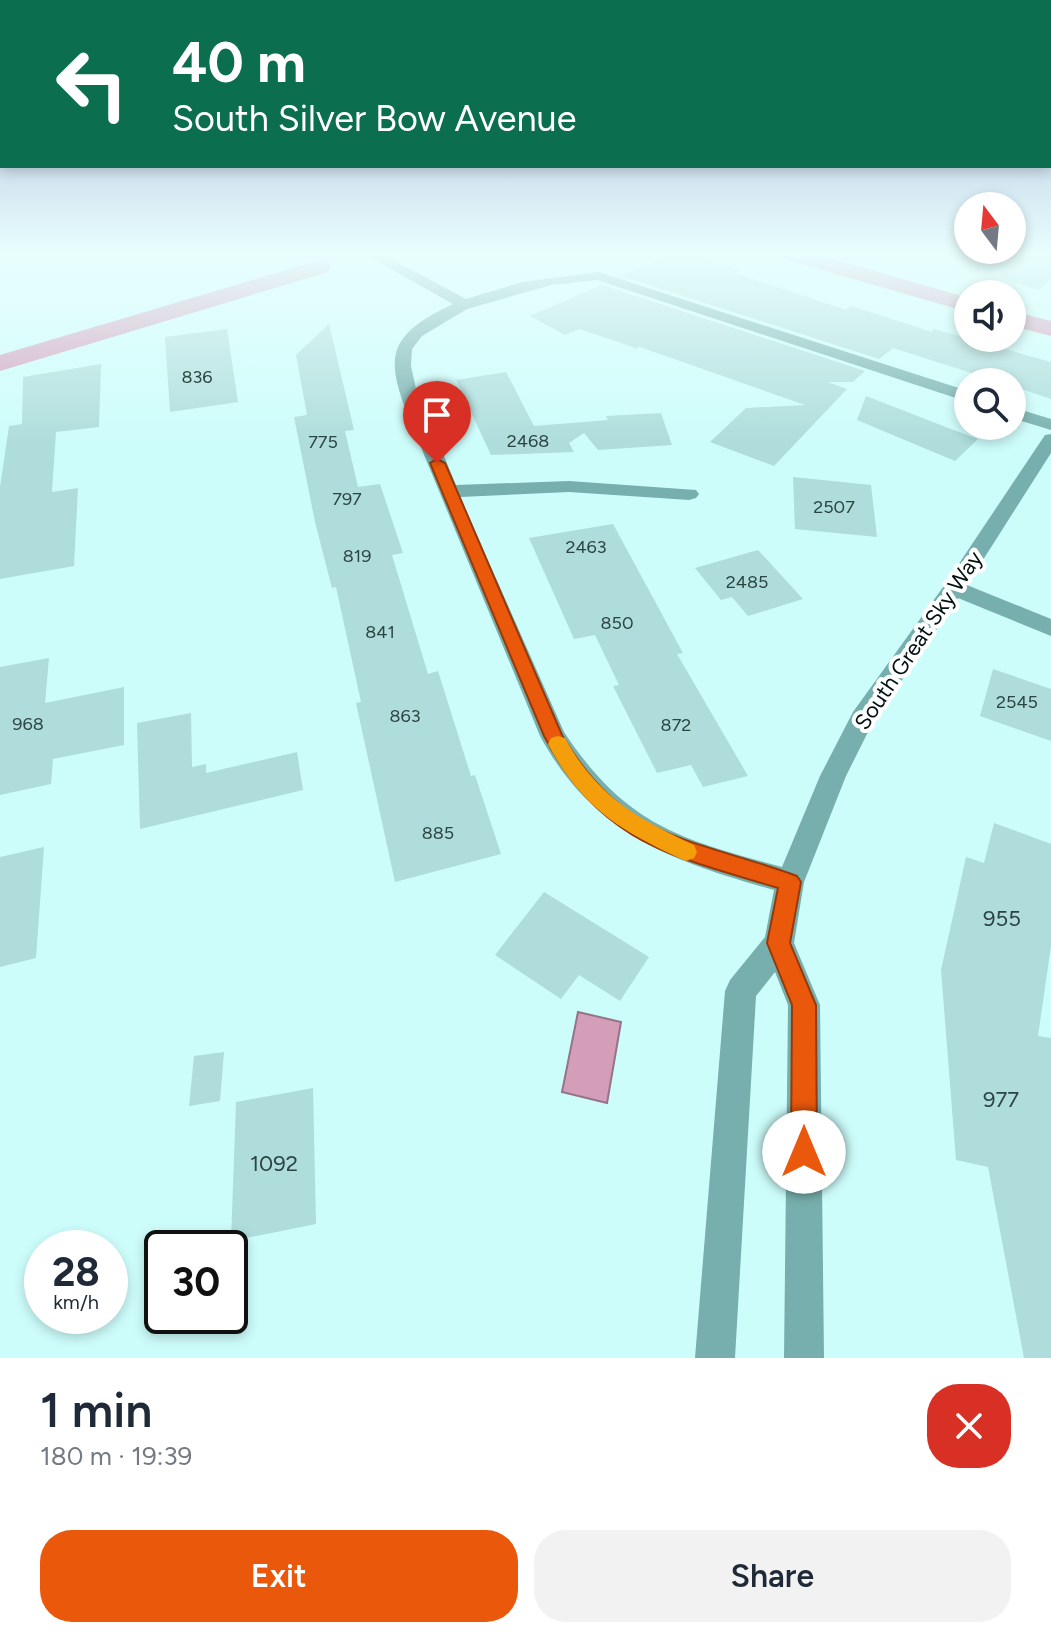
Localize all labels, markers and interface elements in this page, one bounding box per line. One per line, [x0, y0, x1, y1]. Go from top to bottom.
text: 40 m [172, 29, 306, 96]
icon: left [40, 32, 144, 136]
text: South Silver Bow Avenue [172, 97, 576, 140]
north arrow [954, 192, 1026, 264]
map controls [954, 192, 1026, 440]
button: sound [954, 280, 1026, 352]
house number: 836 [181, 366, 213, 388]
button: search [954, 368, 1026, 440]
pin [403, 381, 471, 463]
icon: arrive [415, 393, 459, 437]
house number: 2468 [507, 430, 549, 452]
house number: 775 [308, 431, 338, 453]
house number: 797 [332, 488, 362, 510]
house number: 2507 [813, 496, 855, 518]
house number: 2463 [565, 536, 607, 558]
house number: 819 [343, 545, 371, 567]
street label: South Great Sky Way [849, 545, 988, 735]
house number: 2485 [726, 571, 768, 593]
house number: 850 [601, 612, 633, 634]
house number: 841 [365, 621, 395, 643]
house number: 2545 [996, 691, 1038, 713]
house number: 863 [389, 705, 421, 727]
house number: 968 [12, 713, 44, 735]
house number: 872 [661, 714, 691, 736]
house number: 885 [422, 822, 454, 844]
house number: 955 [983, 905, 1021, 932]
house number: 977 [983, 1086, 1019, 1113]
position arrow [762, 1110, 846, 1194]
house number: 1092 [250, 1150, 298, 1177]
speed limit sign: 30 [144, 1230, 248, 1334]
text: 28 [52, 1248, 100, 1296]
text: km/h [53, 1290, 99, 1314]
text: 1 min [40, 1381, 152, 1439]
button: close [927, 1384, 1011, 1468]
text: 180 m · 19:39 [40, 1440, 192, 1472]
button: Exit [40, 1530, 518, 1622]
button: Share [534, 1530, 1011, 1622]

